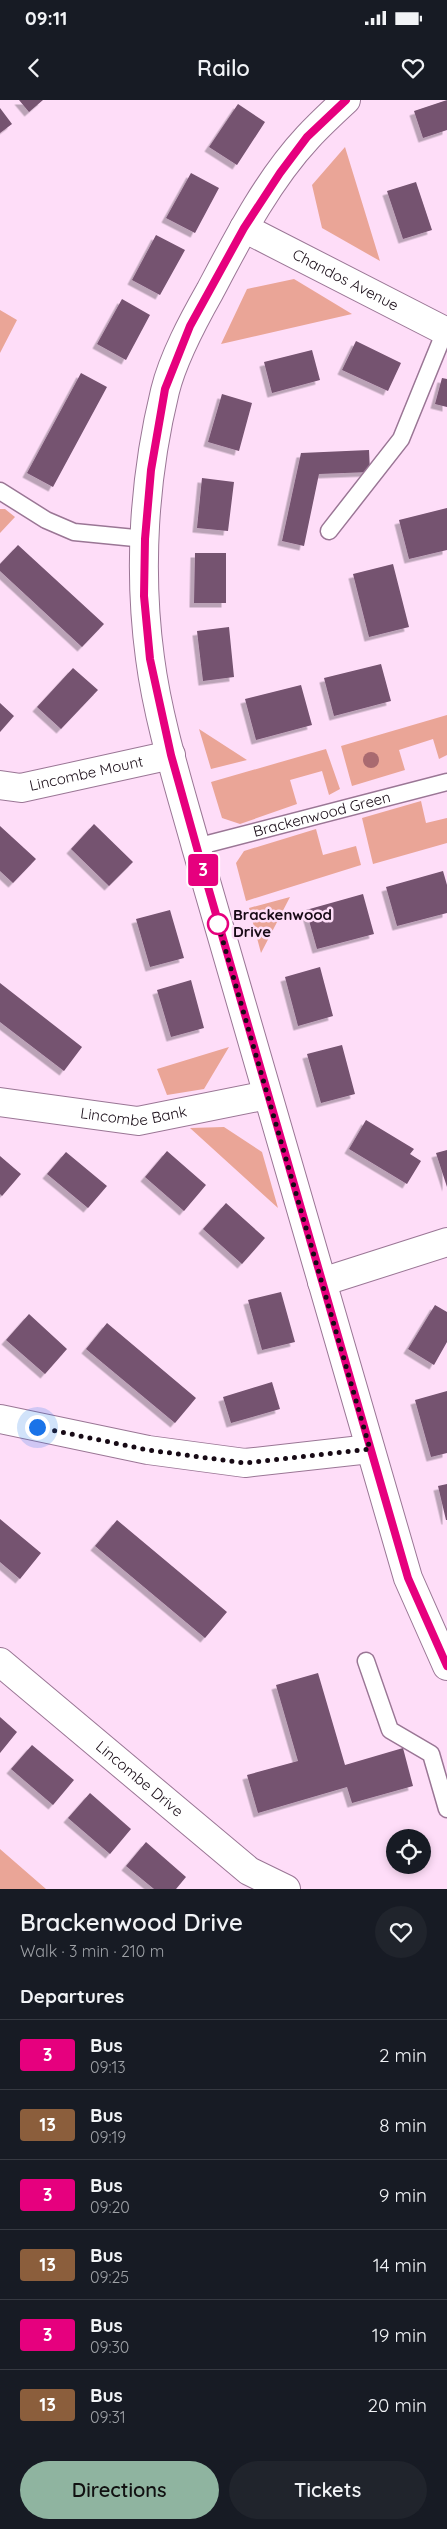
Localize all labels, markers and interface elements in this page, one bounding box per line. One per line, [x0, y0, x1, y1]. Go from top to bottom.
text: 09:11 [25, 6, 67, 30]
icon: back [20, 54, 48, 82]
text: Railo [197, 54, 250, 82]
icon: heart [399, 54, 427, 82]
street label: Chandos Avenue [289, 244, 402, 315]
street label: Lincombe Mount [27, 751, 145, 795]
street label: Brackenwood Green [251, 787, 392, 841]
line badge: 3 [187, 854, 219, 886]
text: 3 [198, 858, 208, 881]
place label: Brackenwood Drive [233, 905, 332, 941]
marker: Brackenwood Drive [207, 913, 229, 935]
street label: Lincombe Bank [79, 1101, 188, 1130]
your location [25, 1415, 50, 1440]
street label: Lincombe Drive [92, 1737, 187, 1821]
map controls [386, 1829, 431, 1874]
button: locate [386, 1829, 431, 1874]
button: heart [375, 1906, 427, 1958]
text: Brackenwood Drive [20, 1907, 243, 1937]
text: Walk · 3 min · 210 m [20, 1941, 164, 1961]
text: Departures [20, 1984, 124, 2008]
text: Bus [90, 2033, 123, 2057]
text: 3 [43, 2043, 52, 2066]
text: 2 min [379, 2043, 427, 2067]
text: 09:13 [90, 2057, 126, 2077]
text: Bus [90, 2103, 123, 2127]
text: 13 [39, 2113, 56, 2136]
text: 8 min [379, 2113, 427, 2137]
text: 09:19 [90, 2127, 126, 2147]
text: Bus [90, 2173, 123, 2197]
text: 3 [43, 2183, 52, 2206]
text: 9 min [379, 2183, 427, 2207]
text: 09:20 [90, 2197, 130, 2217]
text: Bus [90, 2243, 123, 2267]
text: 13 [39, 2253, 56, 2276]
text: 14 min [373, 2253, 427, 2277]
text: 09:25 [90, 2267, 129, 2287]
text: Bus [90, 2313, 123, 2337]
text: 3 [43, 2323, 52, 2346]
text: 19 min [372, 2323, 427, 2347]
text: 09:30 [90, 2337, 129, 2357]
text: Bus [90, 2383, 123, 2407]
text: 13 [39, 2393, 56, 2416]
text: 20 min [368, 2393, 427, 2417]
text: 09:31 [90, 2407, 126, 2427]
button: Directions [20, 2461, 219, 2519]
button: Tickets [229, 2461, 427, 2519]

